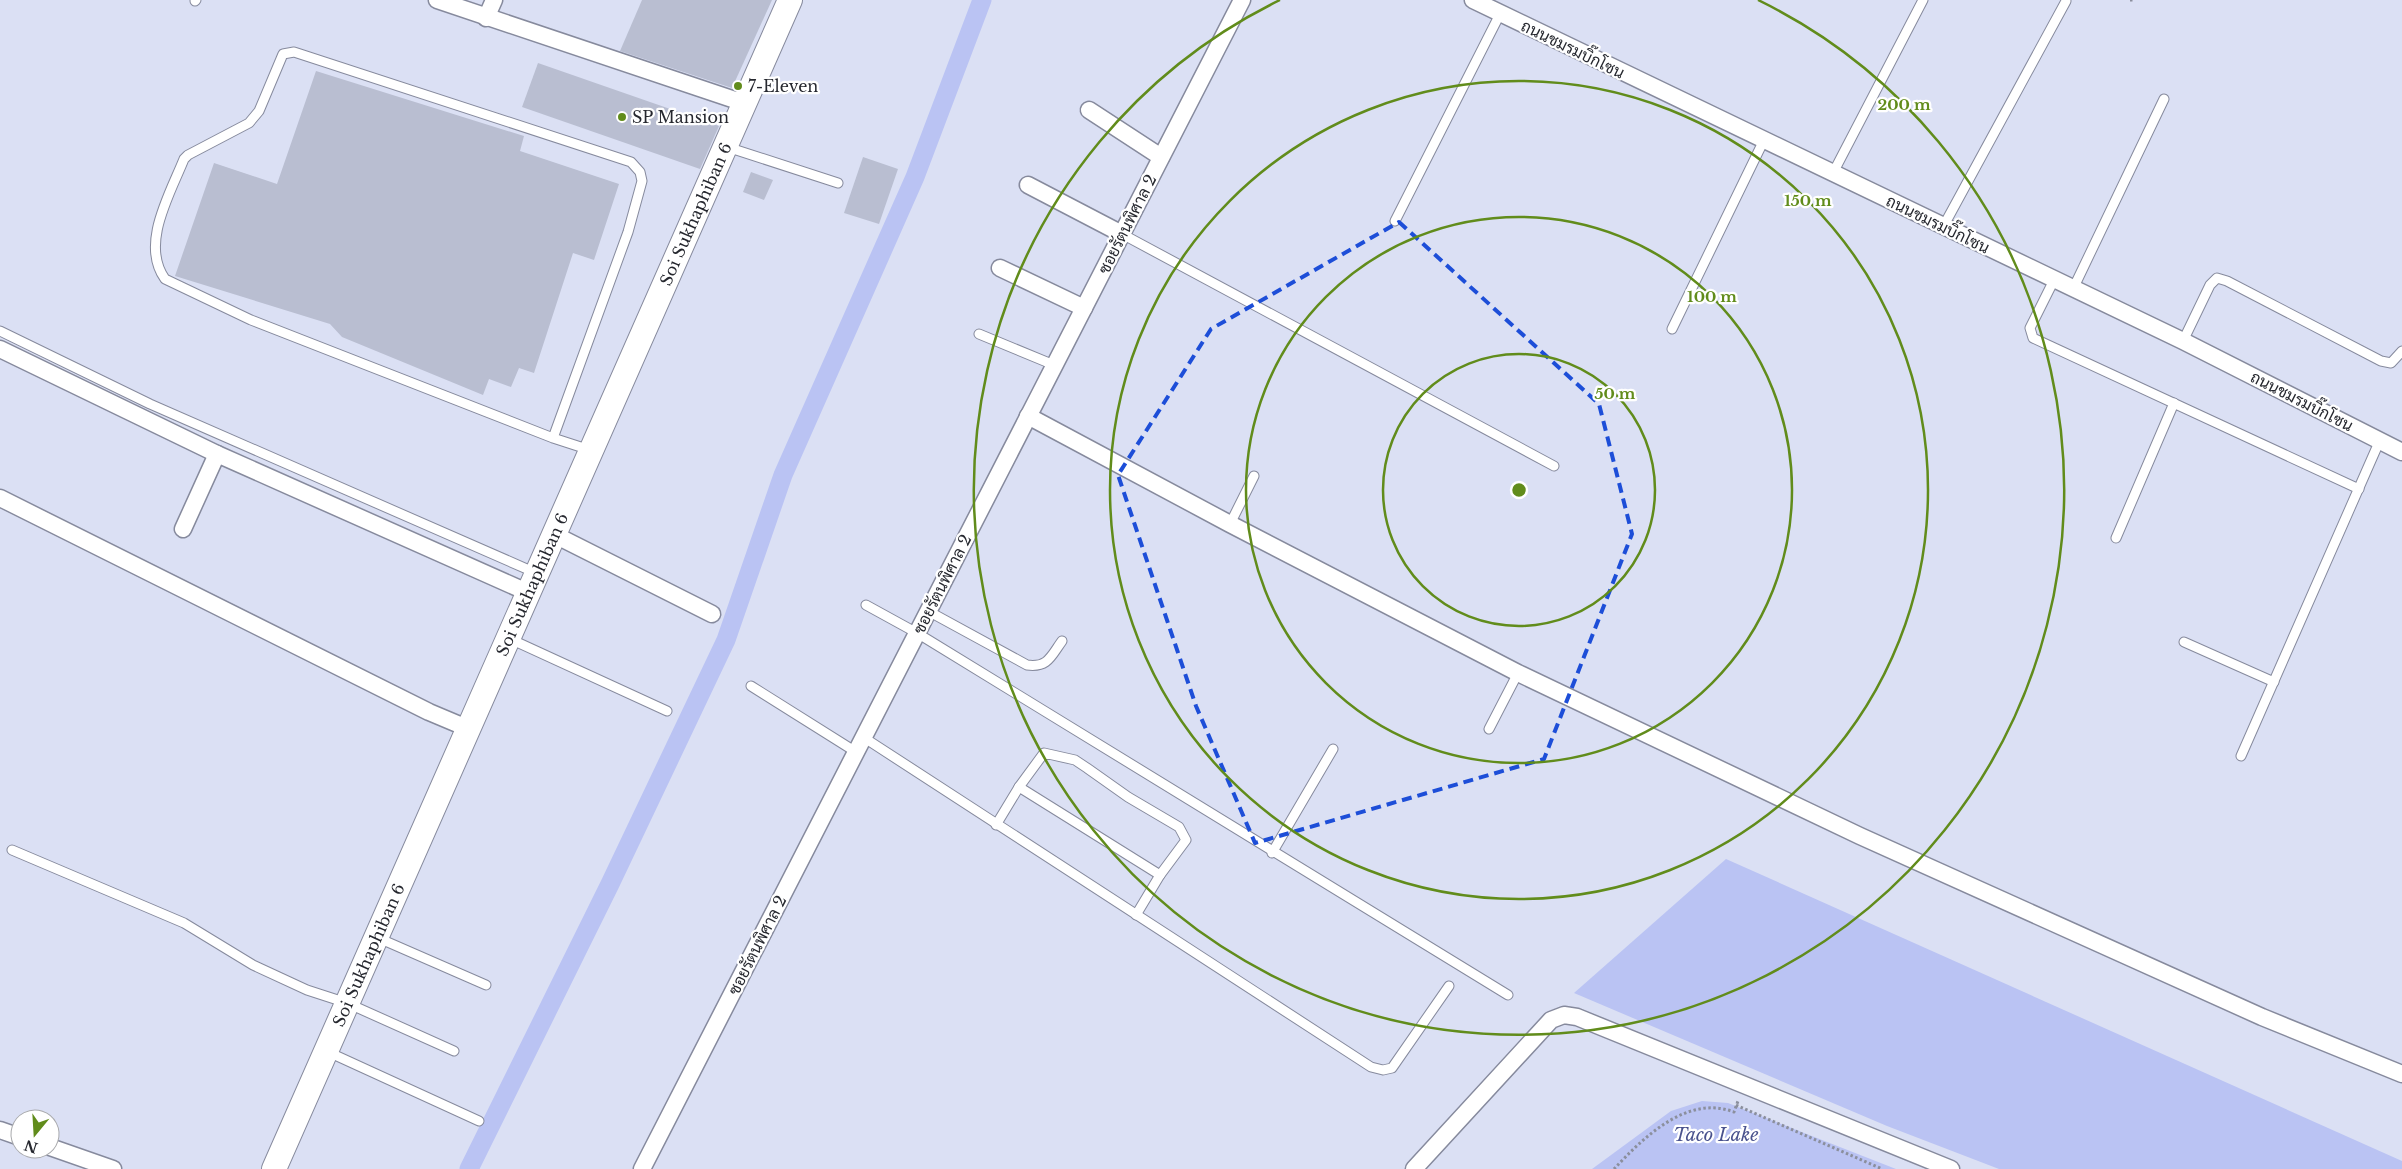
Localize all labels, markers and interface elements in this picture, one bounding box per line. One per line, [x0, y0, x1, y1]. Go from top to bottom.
street label: ถนนชมรมบิ๊กโซน [1518, 12, 1629, 83]
place label: 7-Eleven [748, 76, 818, 96]
marker: 7-Eleven [732, 80, 744, 92]
text: 200 m [1878, 95, 1931, 114]
place label: SP Mansion [632, 107, 729, 127]
marker: SP Mansion [616, 111, 628, 123]
street label: Soi Sukhaphiban 6 [655, 139, 736, 289]
street label: ซอยรัตนพิศาล 2 [1093, 171, 1161, 277]
street label: ถนนชมรมบิ๊กโซน [1883, 187, 1994, 258]
text: 150 m [1784, 191, 1832, 210]
text: 100 m [1687, 287, 1737, 306]
street label: ถนนชมรมบิ๊กโซน [2247, 364, 2358, 435]
text: 50 m [1595, 384, 1636, 403]
centre of rings [1510, 481, 1528, 499]
street label: Soi Sukhaphiban 6 [492, 510, 572, 659]
street label: ซอยรัตนพิศาล 2 [908, 531, 976, 637]
street label: Soi Sukhaphiban 6 [328, 880, 409, 1030]
street label: ซอยรัตนพิศาล 2 [723, 892, 791, 998]
north arrow [10, 1109, 60, 1159]
water label: Taco Lake [1673, 1124, 1759, 1146]
text: N [22, 1136, 40, 1157]

